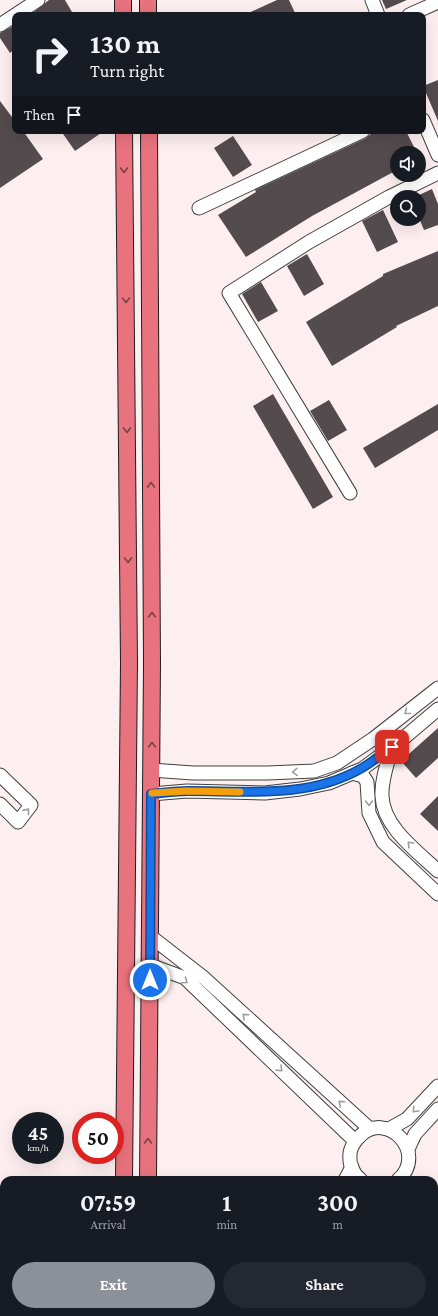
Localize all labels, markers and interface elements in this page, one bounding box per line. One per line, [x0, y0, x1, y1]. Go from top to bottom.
icon: right [24, 28, 76, 80]
text: 130 m [90, 28, 160, 59]
text: Turn right [90, 61, 164, 81]
icon: arrive [63, 104, 85, 126]
text: Then [24, 107, 55, 123]
map controls [390, 146, 426, 226]
button: sound [390, 146, 426, 182]
one-way arrow [120, 167, 128, 173]
button: search [390, 190, 426, 226]
one-way arrow [121, 297, 130, 303]
one-way arrow [123, 427, 131, 433]
one-way arrow [147, 482, 155, 488]
one-way arrow [124, 557, 132, 563]
one-way arrow [148, 612, 156, 618]
one-way arrow [405, 707, 412, 714]
pin [375, 730, 409, 764]
icon: arrive [381, 736, 403, 758]
one-way arrow [148, 742, 156, 748]
one-way arrow [292, 767, 298, 776]
one-way arrow [365, 800, 373, 806]
one-way arrow [22, 808, 29, 815]
one-way arrow [407, 841, 415, 849]
position arrow [129, 959, 171, 1001]
one-way arrow [181, 976, 188, 983]
one-way arrow [242, 1013, 250, 1020]
one-way arrow [275, 1064, 283, 1072]
one-way arrow [338, 1100, 346, 1108]
one-way arrow [413, 1105, 420, 1113]
speed limit sign: 50 [72, 1112, 124, 1164]
text: 45 [28, 1122, 48, 1144]
one-way arrow [144, 1138, 152, 1144]
text: km/h [27, 1142, 49, 1153]
text: 07:59 [80, 1189, 136, 1216]
text: 1 [222, 1189, 231, 1216]
text: 300 [317, 1189, 358, 1216]
text: Arrival [91, 1217, 126, 1232]
text: min [216, 1217, 237, 1232]
text: m [332, 1217, 343, 1232]
button: Exit [12, 1262, 215, 1308]
button: Share [223, 1262, 426, 1308]

